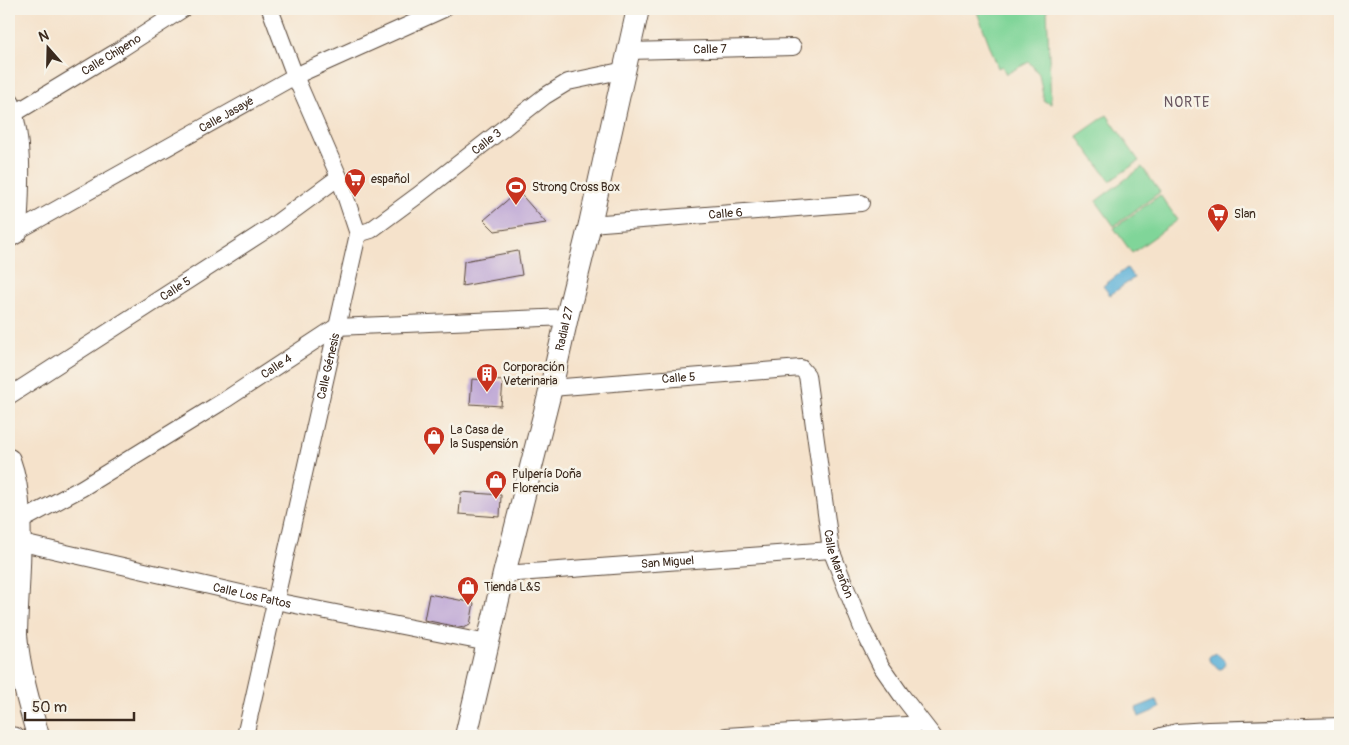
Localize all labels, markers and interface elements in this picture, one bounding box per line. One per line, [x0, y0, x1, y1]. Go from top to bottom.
north arrow [22, 22, 72, 72]
text: N [36, 27, 51, 46]
street label: Calle Chipeno [79, 30, 144, 79]
street label: Calle 7 [693, 41, 728, 57]
street label: Calle Jasayé [196, 93, 257, 136]
district label: NORTE [1164, 94, 1210, 111]
street label: Calle 3 [469, 125, 505, 158]
supermarket icon: español [343, 167, 367, 198]
place label: español [371, 172, 410, 187]
sports icon: Strong Cross Box [504, 175, 528, 206]
place label: Strong Cross Box [532, 180, 620, 195]
supermarket icon: Slan [1206, 202, 1230, 233]
street label: Calle 6 [708, 205, 743, 222]
place label: Slan [1234, 207, 1256, 222]
street label: Calle 5 [157, 273, 194, 304]
street label: Radial 27 [552, 305, 577, 352]
street label: Calle Génesis [314, 331, 343, 401]
street label: Calle 4 [258, 351, 295, 382]
place label: Corporación Veterinaria [503, 360, 565, 389]
building icon: Corporación Veterinaria [475, 362, 499, 393]
street label: Calle 5 [661, 369, 696, 387]
place label: La Casa de la Suspensión [450, 423, 518, 452]
shop icon: La Casa de la Suspensión [422, 425, 446, 456]
place label: Pulpería Doña Florencia [512, 467, 582, 496]
shop icon: Pulpería Doña Florencia [484, 469, 508, 500]
street label: Calle Marañón [821, 529, 857, 601]
street label: San Miguel [640, 553, 695, 571]
shop icon: Tienda L&S [456, 575, 480, 606]
street label: Calle Los Paltos [211, 579, 293, 612]
place label: Tienda L&S [484, 580, 541, 595]
scale bar [25, 690, 134, 722]
text: 50 m [32, 698, 67, 717]

